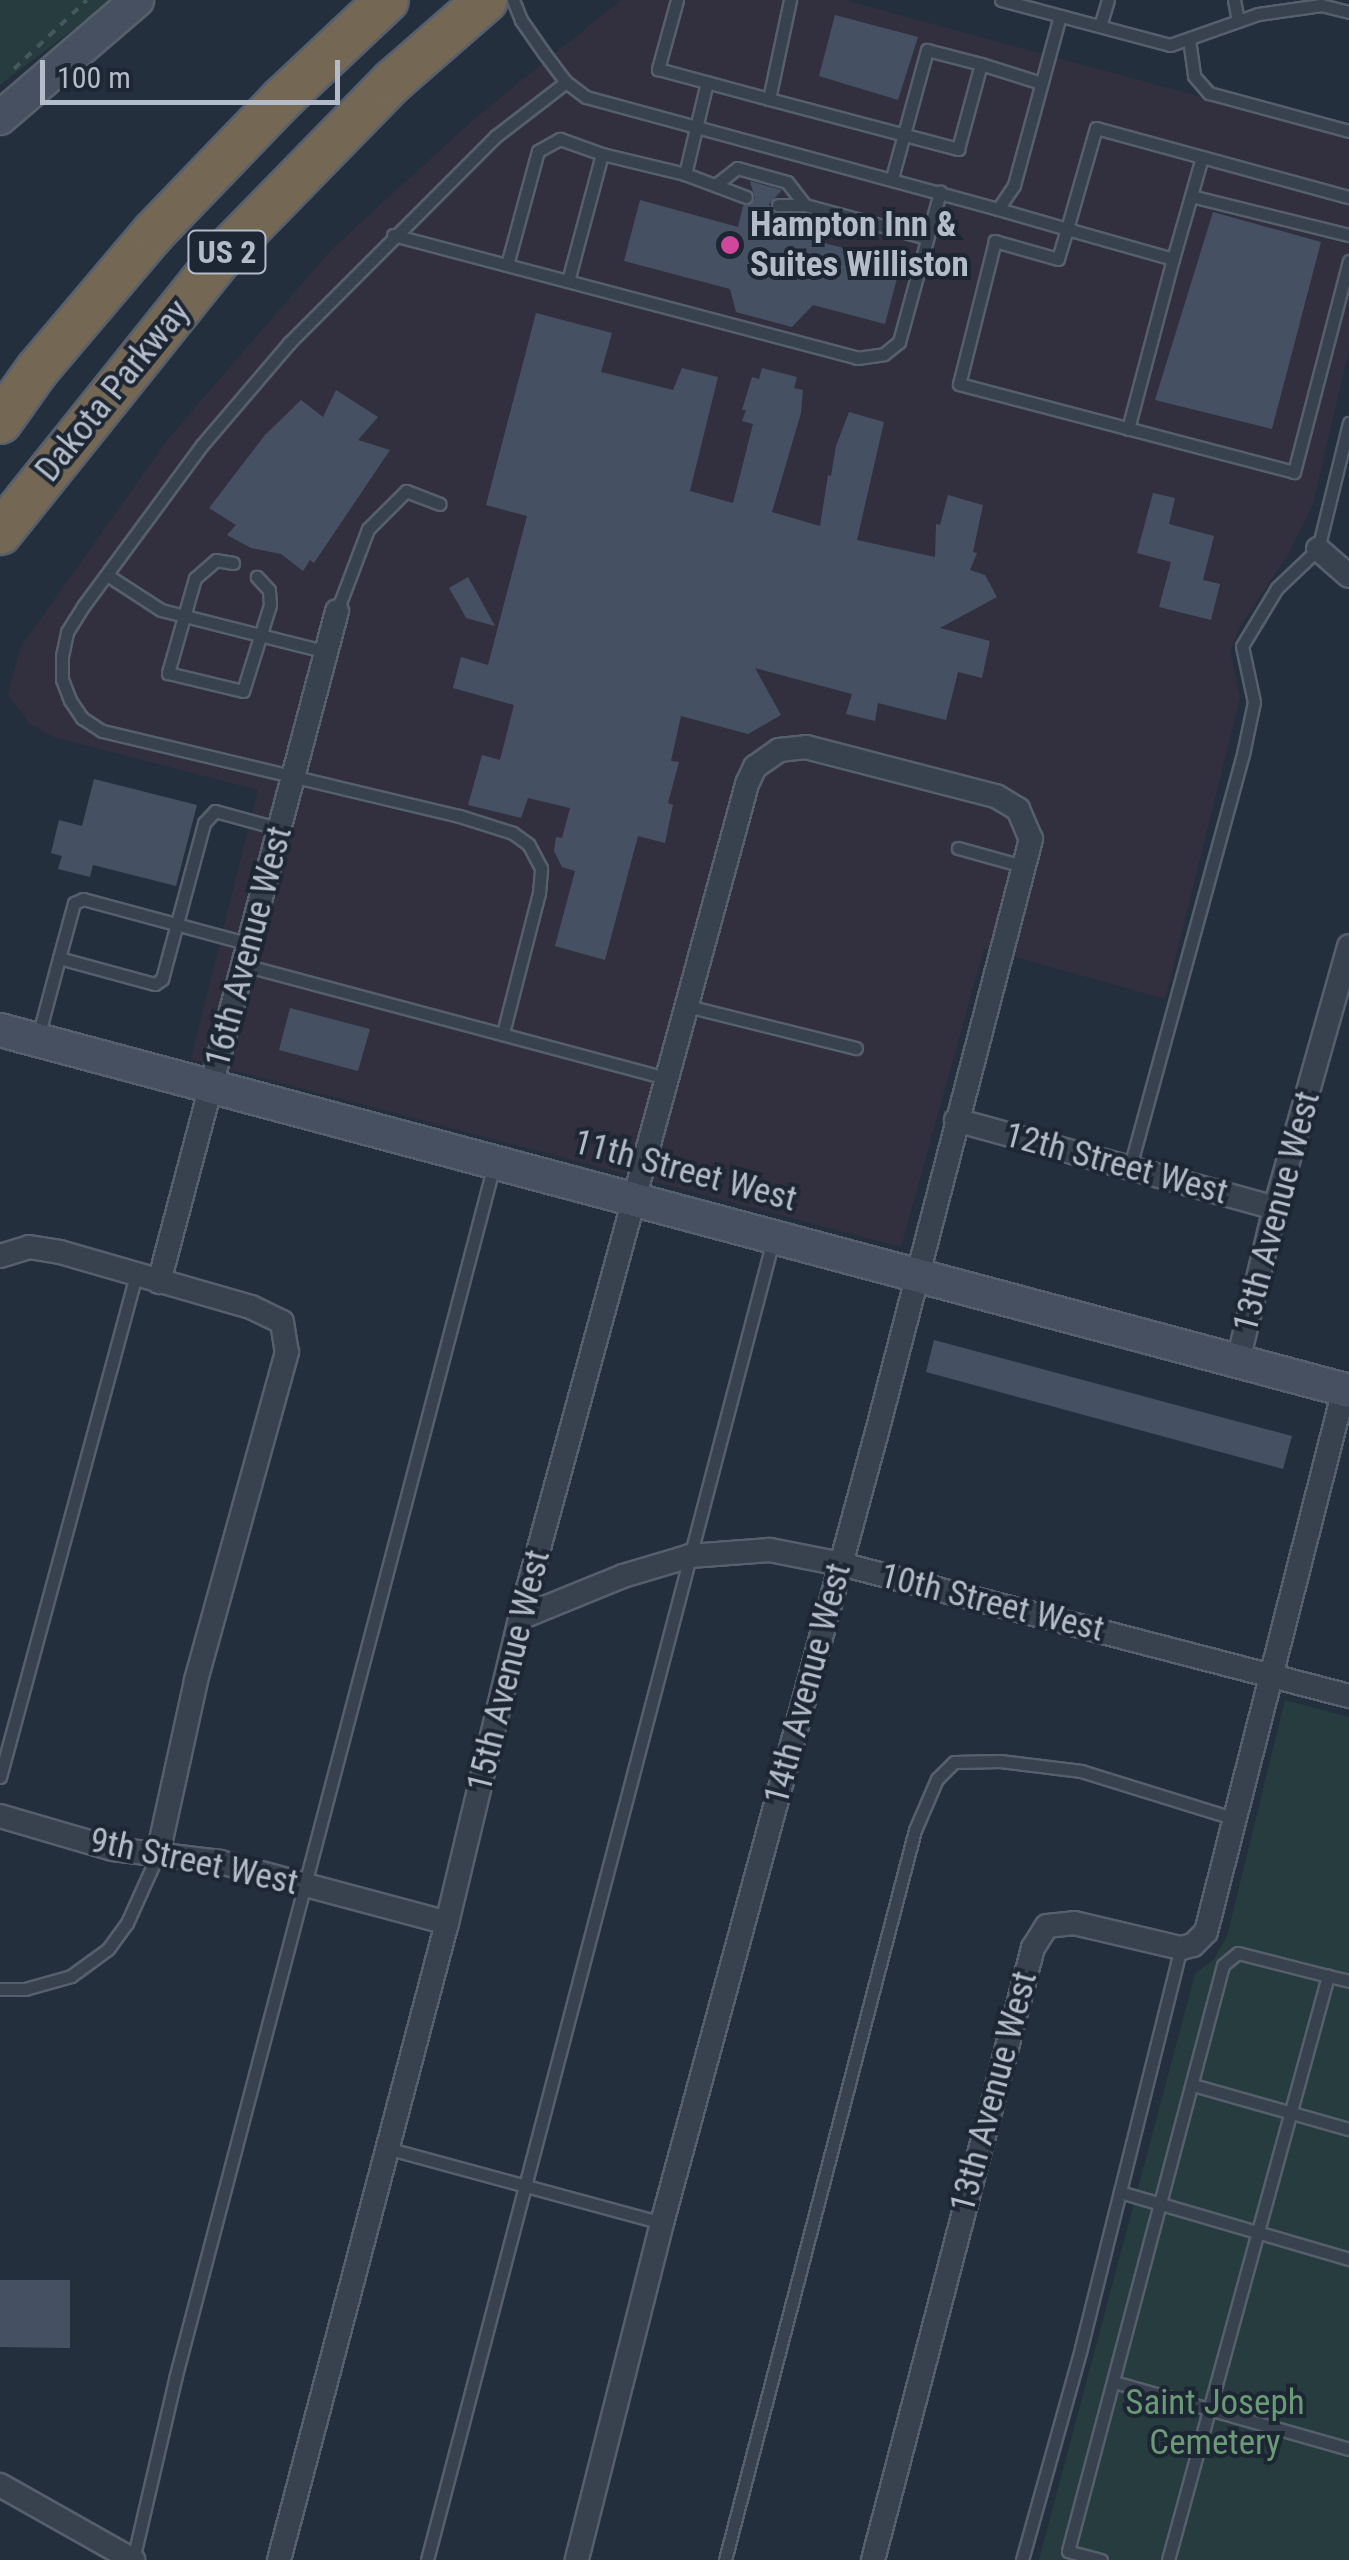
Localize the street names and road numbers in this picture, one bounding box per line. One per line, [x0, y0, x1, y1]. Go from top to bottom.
road number: US 2 [187, 225, 267, 279]
street label: Dakota Parkway [27, 292, 199, 490]
street label: 16th Avenue West [197, 822, 301, 1072]
street label: 13th Avenue West [1225, 1087, 1329, 1337]
street label: 12th Street West [1000, 1114, 1232, 1214]
street label: 11th Street West [569, 1121, 801, 1221]
street label: 15th Avenue West [459, 1546, 559, 1796]
street label: 10th Street West [876, 1555, 1108, 1651]
street label: 14th Avenue West [756, 1559, 860, 1809]
street label: 9th Street West [86, 1819, 302, 1905]
street label: 13th Avenue West [942, 1967, 1046, 2217]

